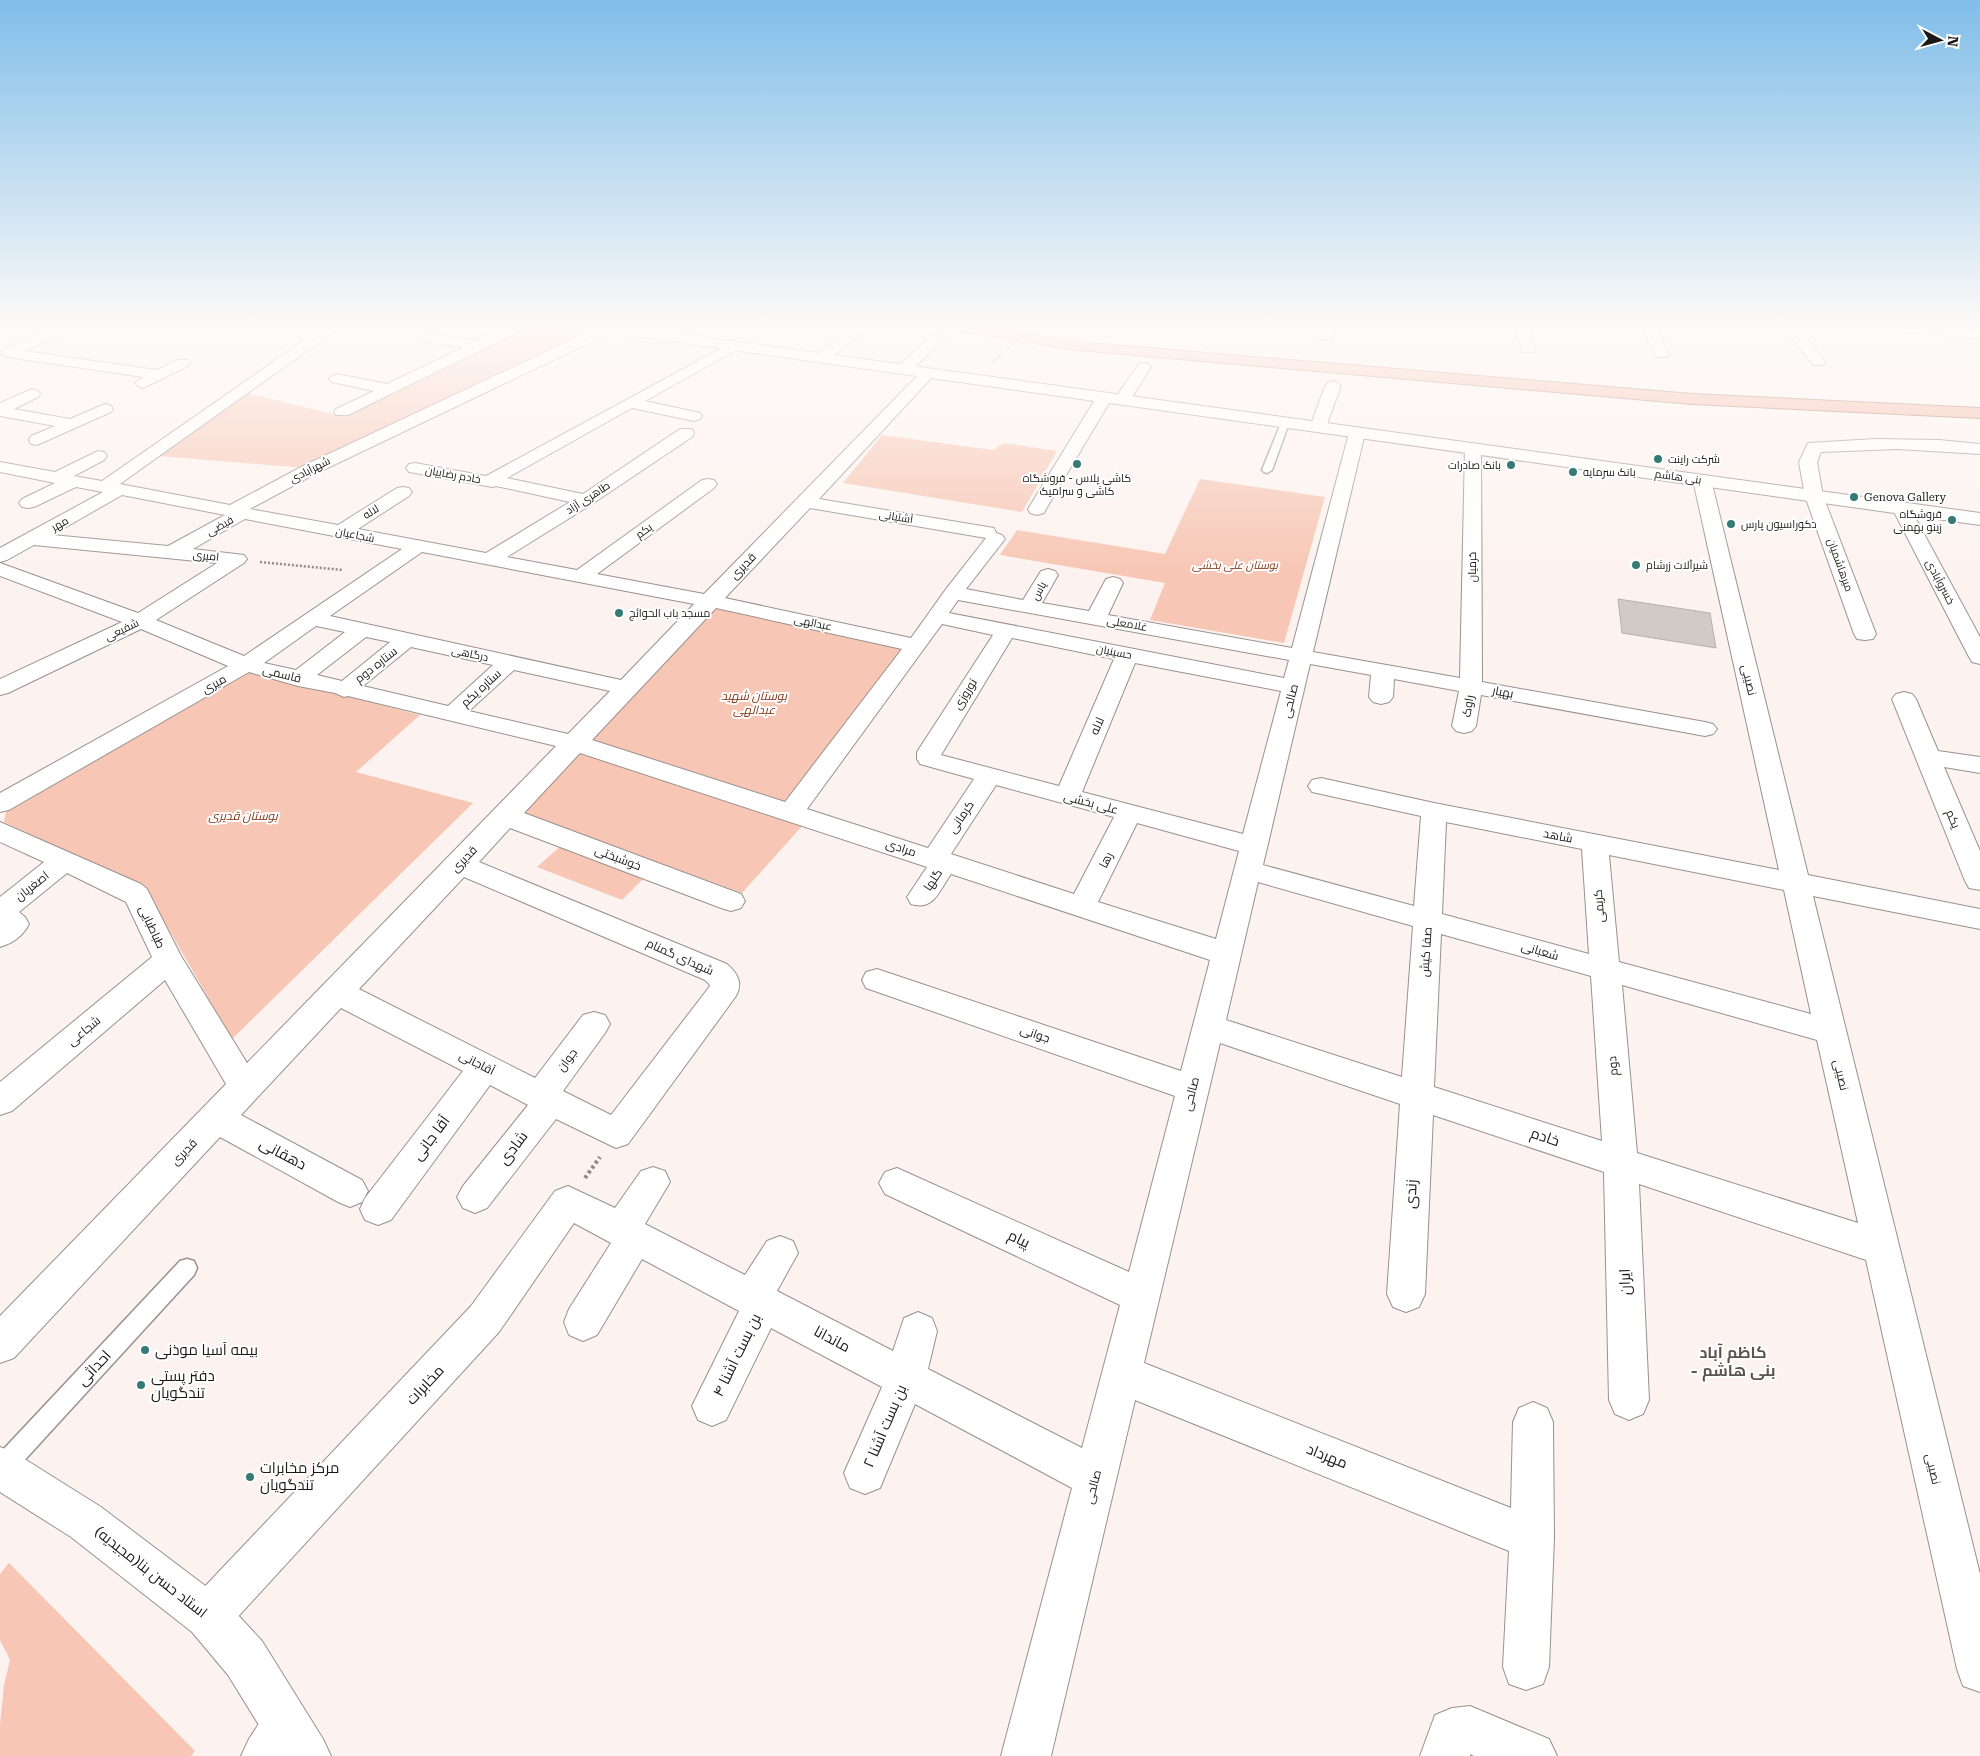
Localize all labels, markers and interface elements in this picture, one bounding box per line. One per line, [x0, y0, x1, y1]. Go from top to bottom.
north arrow [1915, 15, 1965, 65]
text: N [1944, 35, 1961, 48]
marker: شرکت راینت [1652, 453, 1664, 465]
place label: شرکت راینت [1668, 453, 1720, 466]
street label: شهرآبادی [287, 454, 333, 486]
marker: کاشی پلاس - فروشگاه کاشی و سرامیک [1071, 458, 1083, 470]
place label: بانک صادرات [1448, 459, 1501, 472]
marker: بانک صادرات [1505, 459, 1517, 471]
street label: خادم رضاییان [424, 464, 482, 487]
marker: بانک سرمایه [1567, 466, 1579, 478]
place label: بانک سرمایه [1583, 466, 1636, 479]
street label: بنی هاشم [1654, 467, 1702, 488]
place label: کاشی پلاس - فروشگاه کاشی و سرامیک [1023, 472, 1131, 498]
street label: طاهری آزاد [563, 479, 613, 517]
marker: Genova Gallery [1848, 491, 1860, 503]
place label: Genova Gallery [1864, 491, 1947, 504]
street label: لاله [361, 502, 381, 522]
street label: آشتیانی [878, 508, 914, 526]
place label: فروشگاه زینو بهمنی [1893, 508, 1942, 534]
street label: فیضی [204, 513, 236, 539]
street label: مهر [48, 514, 71, 535]
marker: فروشگاه زینو بهمنی [1946, 514, 1958, 526]
marker: دکوراسیون پارس [1725, 518, 1737, 530]
place label: دکوراسیون پارس [1741, 518, 1817, 531]
street label: یکم [633, 521, 656, 542]
street label: شجاعیان [334, 525, 376, 545]
street label: میرهاشمیان [1824, 536, 1856, 594]
street label: امیری [192, 548, 220, 564]
street label: قدیری [727, 550, 759, 582]
street label: خرمیان [1466, 552, 1479, 582]
street label: خسروآبادی [1923, 557, 1957, 607]
park label: بوستان علی بخشی [1192, 559, 1279, 572]
marker: شیرآلات زرشام [1630, 559, 1642, 571]
place label: شیرآلات زرشام [1646, 559, 1708, 573]
street label: یاس [1029, 579, 1049, 603]
marker: مسجد باب الحوائج [613, 607, 625, 619]
place label: مسجد باب الحوائج [629, 607, 710, 621]
street label: عبدالهی [793, 613, 833, 633]
street label: غلامعلی [1106, 614, 1148, 634]
street label: شفیعی [103, 616, 141, 644]
street label: حسینیان [1095, 642, 1133, 662]
street label: ستاره دوم [352, 644, 401, 687]
street label: درگاهی [450, 644, 490, 664]
street label: قاسمی [261, 662, 303, 686]
street label: نصیبی [1739, 663, 1759, 697]
street label: ستاره یکم [458, 666, 505, 710]
street label: میری [199, 672, 229, 696]
street label: نوروزی [950, 676, 980, 712]
street label: صالحی [1279, 683, 1301, 719]
street label: بهیار [1490, 683, 1515, 701]
park label: بوستان شهید عبدالهی [721, 689, 788, 717]
street label: راوک [1459, 694, 1477, 718]
street label: لاله [1087, 715, 1107, 737]
street label: علی بخشی [1062, 789, 1120, 817]
street label: کرمانی [945, 798, 977, 836]
street label: یکم [1942, 808, 1963, 832]
park label: بوستان قدیری [208, 809, 279, 823]
street label: شاهد [1542, 826, 1574, 846]
street label: مرادی [884, 837, 918, 859]
street label: قدیری [448, 843, 480, 875]
street label: خوشبختی [593, 843, 643, 873]
street label: رها [1096, 850, 1116, 870]
street label: گلها [921, 866, 945, 894]
street label: اصغریان [12, 868, 52, 904]
street label: کریمی [1591, 889, 1607, 923]
street label: طباطبایی [136, 903, 168, 951]
street label: صفا کیش [1417, 927, 1435, 977]
street label: شهدای گمنام [644, 936, 716, 979]
street label: شعبانی [1520, 939, 1560, 963]
street label: شجاعی [65, 1013, 103, 1049]
street label: جوانی [1018, 1022, 1052, 1046]
street label: جوان [554, 1046, 580, 1074]
street label: آقاجانی [457, 1048, 498, 1078]
street label: دوم [1605, 1055, 1622, 1077]
street label: نصیبی [1831, 1058, 1851, 1092]
street label: صالحی [1180, 1076, 1202, 1112]
street label: آقا جانی [408, 1112, 454, 1165]
street label: خادم [1528, 1124, 1562, 1151]
street label: شادی [494, 1128, 532, 1169]
street label: دهقانی [256, 1134, 310, 1175]
street label: قدیری [168, 1136, 200, 1168]
street label: زندی [1401, 1179, 1422, 1209]
street label: پیام [1005, 1226, 1033, 1253]
street label: ایران [1616, 1268, 1635, 1296]
street label: بن بست آشنا ۴ [709, 1310, 766, 1400]
street label: ماندانا [811, 1322, 853, 1356]
place label: بیمه آسیا موذنی [155, 1341, 258, 1360]
district label: کاظم آباد - بنی هاشم [1691, 1343, 1776, 1382]
marker: بیمه آسیا موذنی [139, 1344, 151, 1356]
street label: احداثی [73, 1347, 116, 1390]
street label: مخابرات [402, 1361, 448, 1409]
place label: دفتر پستی تندگویان [151, 1367, 215, 1403]
marker: دفتر پستی تندگویان [135, 1379, 147, 1391]
street label: بن بست آشنا ۲ [859, 1382, 911, 1471]
street label: مهرداد [1304, 1440, 1350, 1473]
street label: نصیبی [1923, 1452, 1943, 1486]
place label: مرکز مخابرات تندگویان [260, 1459, 339, 1495]
street label: صالحی [1082, 1469, 1104, 1505]
marker: مرکز مخابرات تندگویان [244, 1471, 256, 1483]
street label: استاد حسن بنا(مجیدیه) [90, 1522, 211, 1622]

